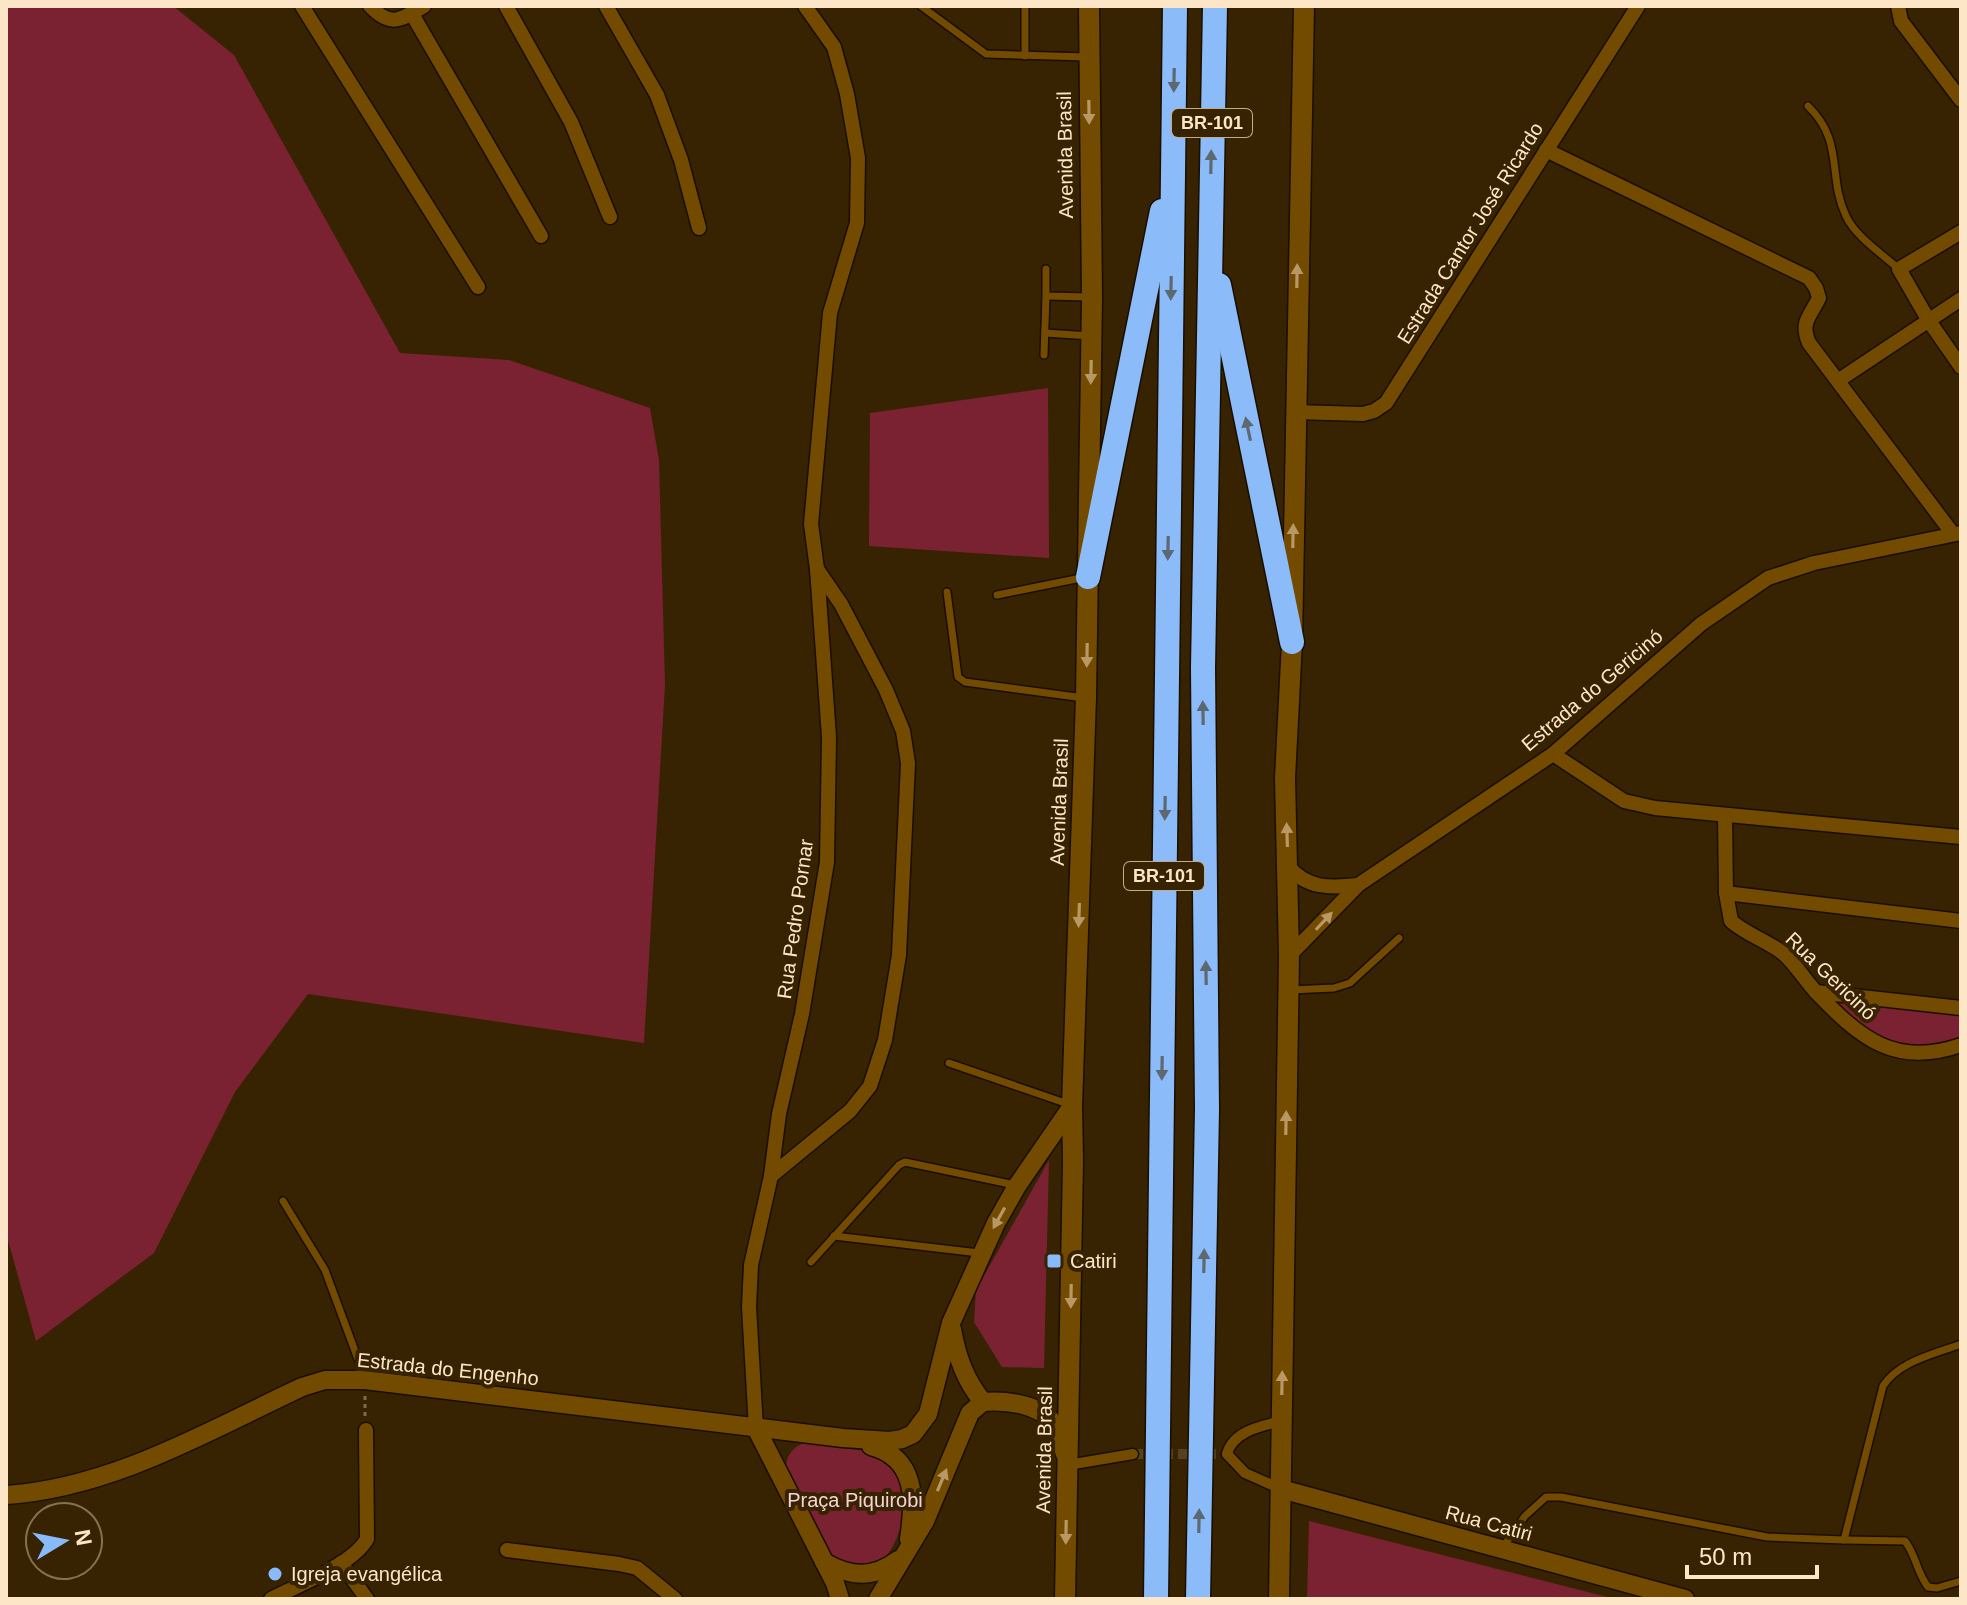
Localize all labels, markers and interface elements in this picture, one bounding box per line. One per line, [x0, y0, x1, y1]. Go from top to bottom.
one-way arrow [1168, 68, 1180, 93]
street label: Avenida Brasil [1053, 91, 1077, 219]
one-way arrow [1082, 100, 1095, 125]
road number: BR-101 [1172, 109, 1252, 137]
street label: Estrada Cantor José Ricardo [1393, 118, 1547, 348]
one-way arrow [1205, 149, 1218, 174]
one-way arrow [1291, 263, 1303, 288]
one-way arrow [1165, 276, 1178, 301]
one-way arrow [1085, 360, 1097, 385]
one-way arrow [1241, 416, 1254, 441]
one-way arrow [1287, 523, 1299, 548]
one-way arrow [1162, 536, 1174, 561]
street label: Estrada do Gericinó [1517, 625, 1667, 755]
one-way arrow [1081, 643, 1093, 668]
one-way arrow [1197, 700, 1209, 725]
street label: Avenida Brasil [1046, 738, 1072, 866]
one-way arrow [1159, 796, 1171, 821]
one-way arrow [1280, 822, 1293, 847]
street label: Rua Pedro Pornar [773, 837, 817, 1000]
road number: BR-101 [1124, 862, 1204, 890]
one-way arrow [1072, 903, 1085, 928]
one-way arrow [1314, 912, 1332, 931]
street label: Rua Gericinó [1781, 928, 1881, 1024]
one-way arrow [1200, 960, 1212, 985]
one-way arrow [1156, 1056, 1168, 1081]
one-way arrow [1280, 1110, 1292, 1135]
one-way arrow [992, 1206, 1005, 1229]
one-way arrow [1198, 1248, 1211, 1273]
place label: Catiri [1070, 1250, 1117, 1272]
marker: Catiri [1045, 1252, 1063, 1270]
one-way arrow [1065, 1284, 1077, 1309]
street label: Estrada do Engenho [356, 1349, 540, 1389]
one-way arrow [1276, 1370, 1288, 1395]
street label: Avenida Brasil [1032, 1386, 1056, 1514]
one-way arrow [936, 1468, 949, 1492]
park label: Praça Piquirobi [787, 1489, 923, 1511]
north arrow [24, 1501, 104, 1581]
street label: Rua Catiri [1443, 1501, 1535, 1545]
one-way arrow [1193, 1508, 1206, 1533]
one-way arrow [1060, 1520, 1073, 1545]
text: N [70, 1528, 97, 1548]
scale bar [1687, 1529, 1817, 1579]
text: 50 m [1699, 1543, 1752, 1570]
place label: Igreja evangélica [291, 1563, 443, 1585]
marker: Igreja evangélica [266, 1565, 284, 1583]

